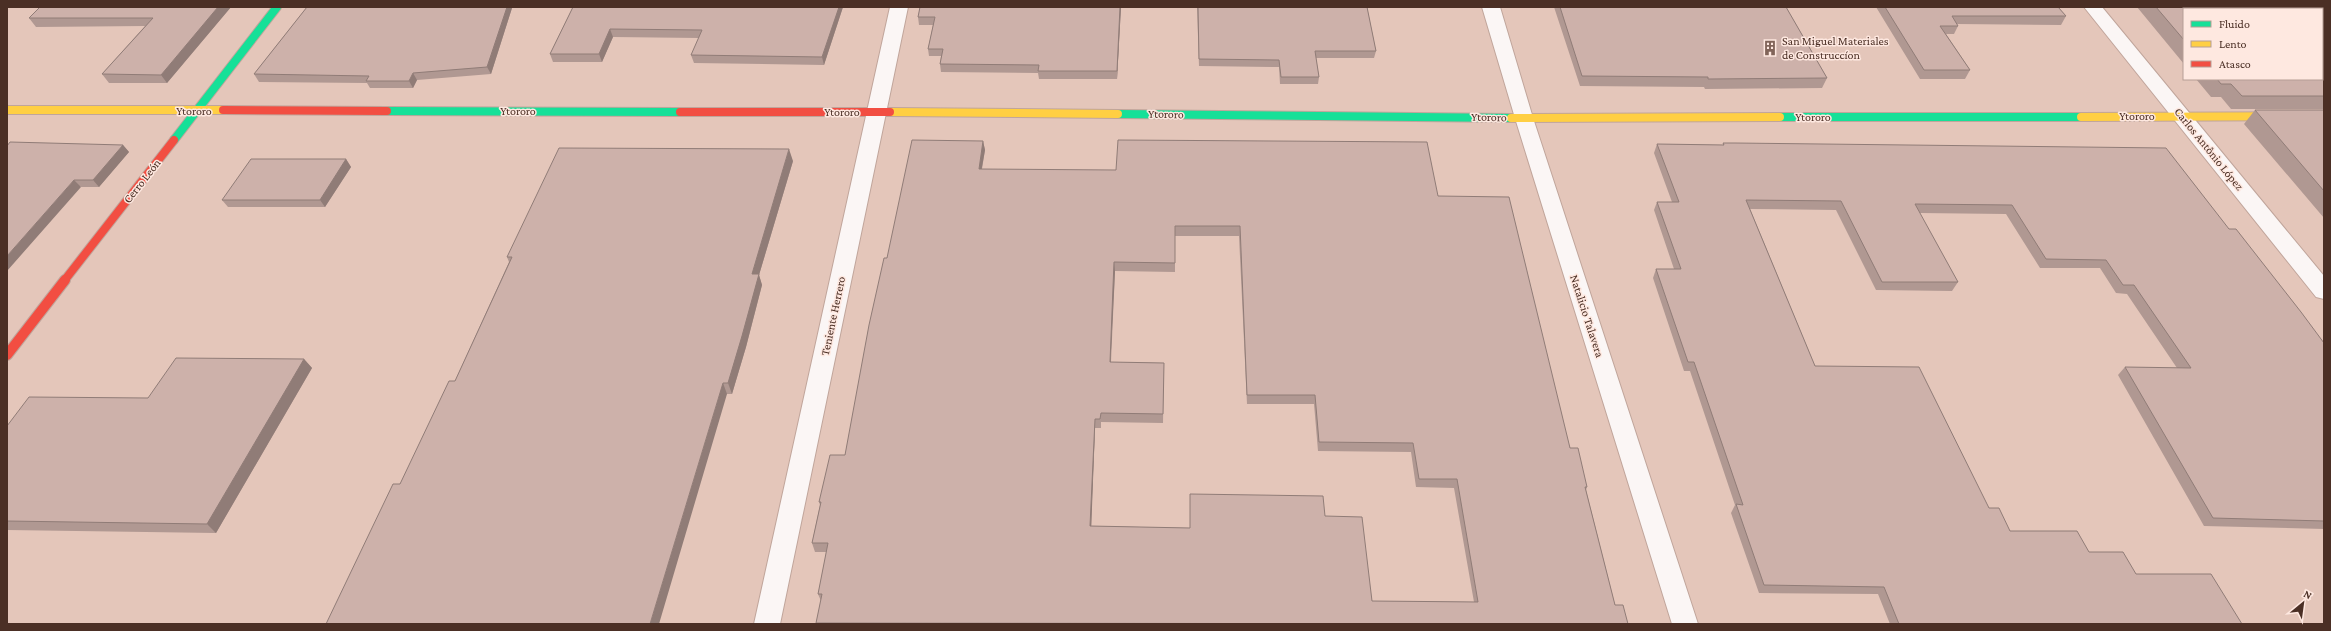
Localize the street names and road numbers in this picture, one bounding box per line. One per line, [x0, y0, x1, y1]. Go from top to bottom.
street label: Ytororo [176, 104, 212, 118]
street label: Ytororo [500, 104, 536, 118]
street label: Ytororo [824, 105, 860, 119]
street label: Carlos Antônio López [2171, 105, 2247, 193]
street label: Ytororo [1148, 107, 1184, 121]
street label: Ytororo [2119, 109, 2155, 123]
street label: Ytororo [1471, 110, 1507, 124]
street label: Ytororo [1795, 110, 1831, 124]
street label: Cerro León [120, 156, 164, 206]
street label: Natalicio Talavera [1567, 273, 1607, 360]
street label: Teniente Herrero [818, 275, 848, 357]

